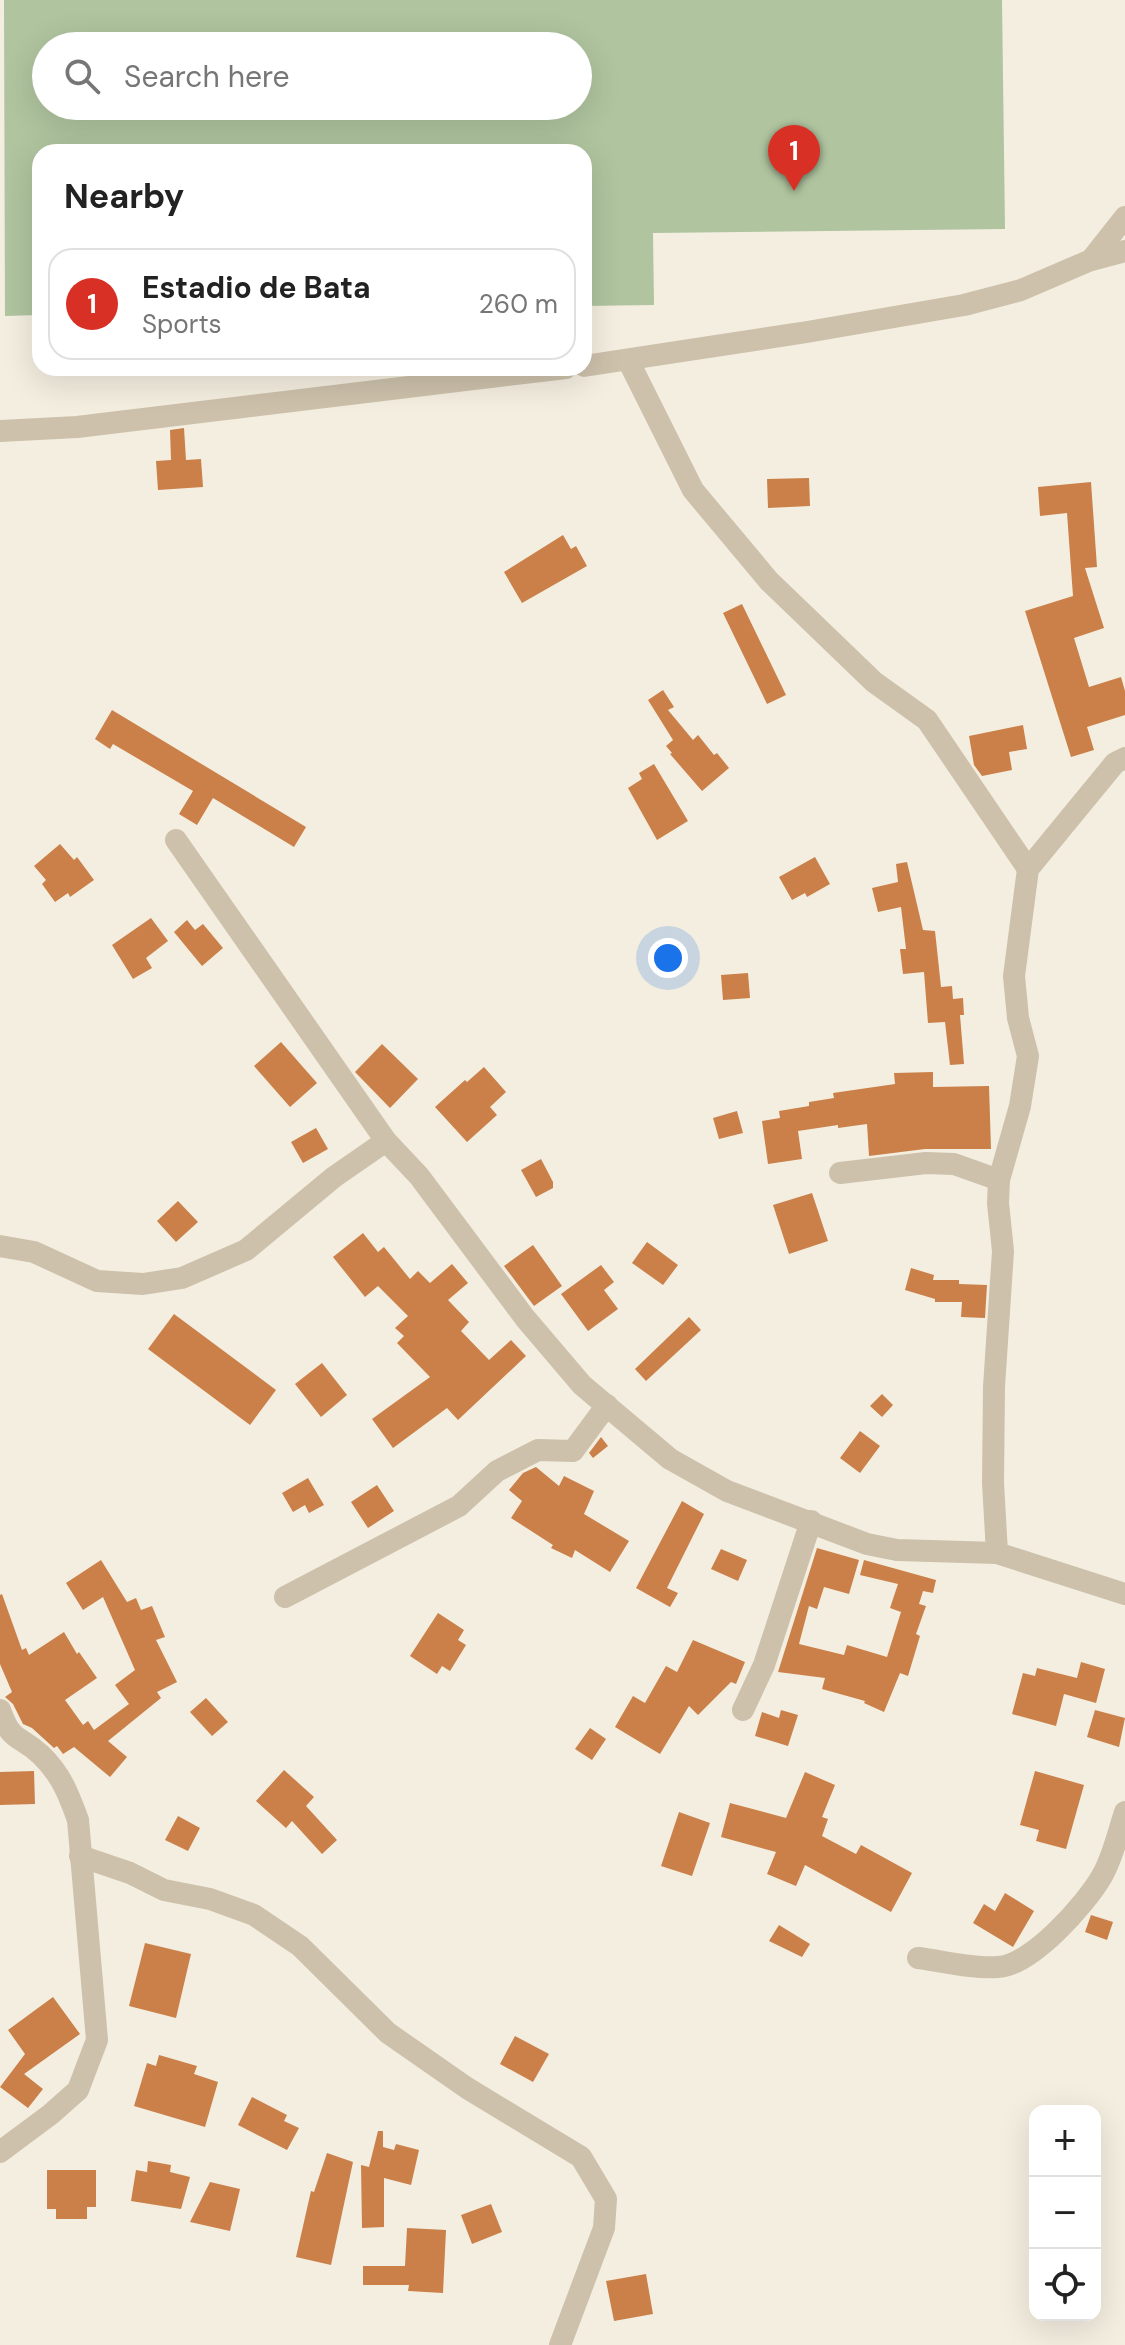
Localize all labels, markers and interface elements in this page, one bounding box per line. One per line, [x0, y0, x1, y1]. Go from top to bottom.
search box [32, 32, 592, 120]
icon: search [60, 54, 104, 98]
text: Search here [124, 57, 290, 96]
pin: 1 [768, 125, 820, 191]
text: Nearby [64, 174, 184, 219]
text: Estadio de Bata [142, 268, 371, 307]
text: 1 [87, 287, 97, 321]
text: 260 m [479, 287, 558, 321]
text: Sports [142, 307, 222, 341]
your location [648, 938, 688, 978]
map controls [1029, 2105, 1101, 2321]
button: + [1029, 2105, 1101, 2177]
button: − [1029, 2177, 1101, 2249]
button: locate [1029, 2249, 1101, 2321]

